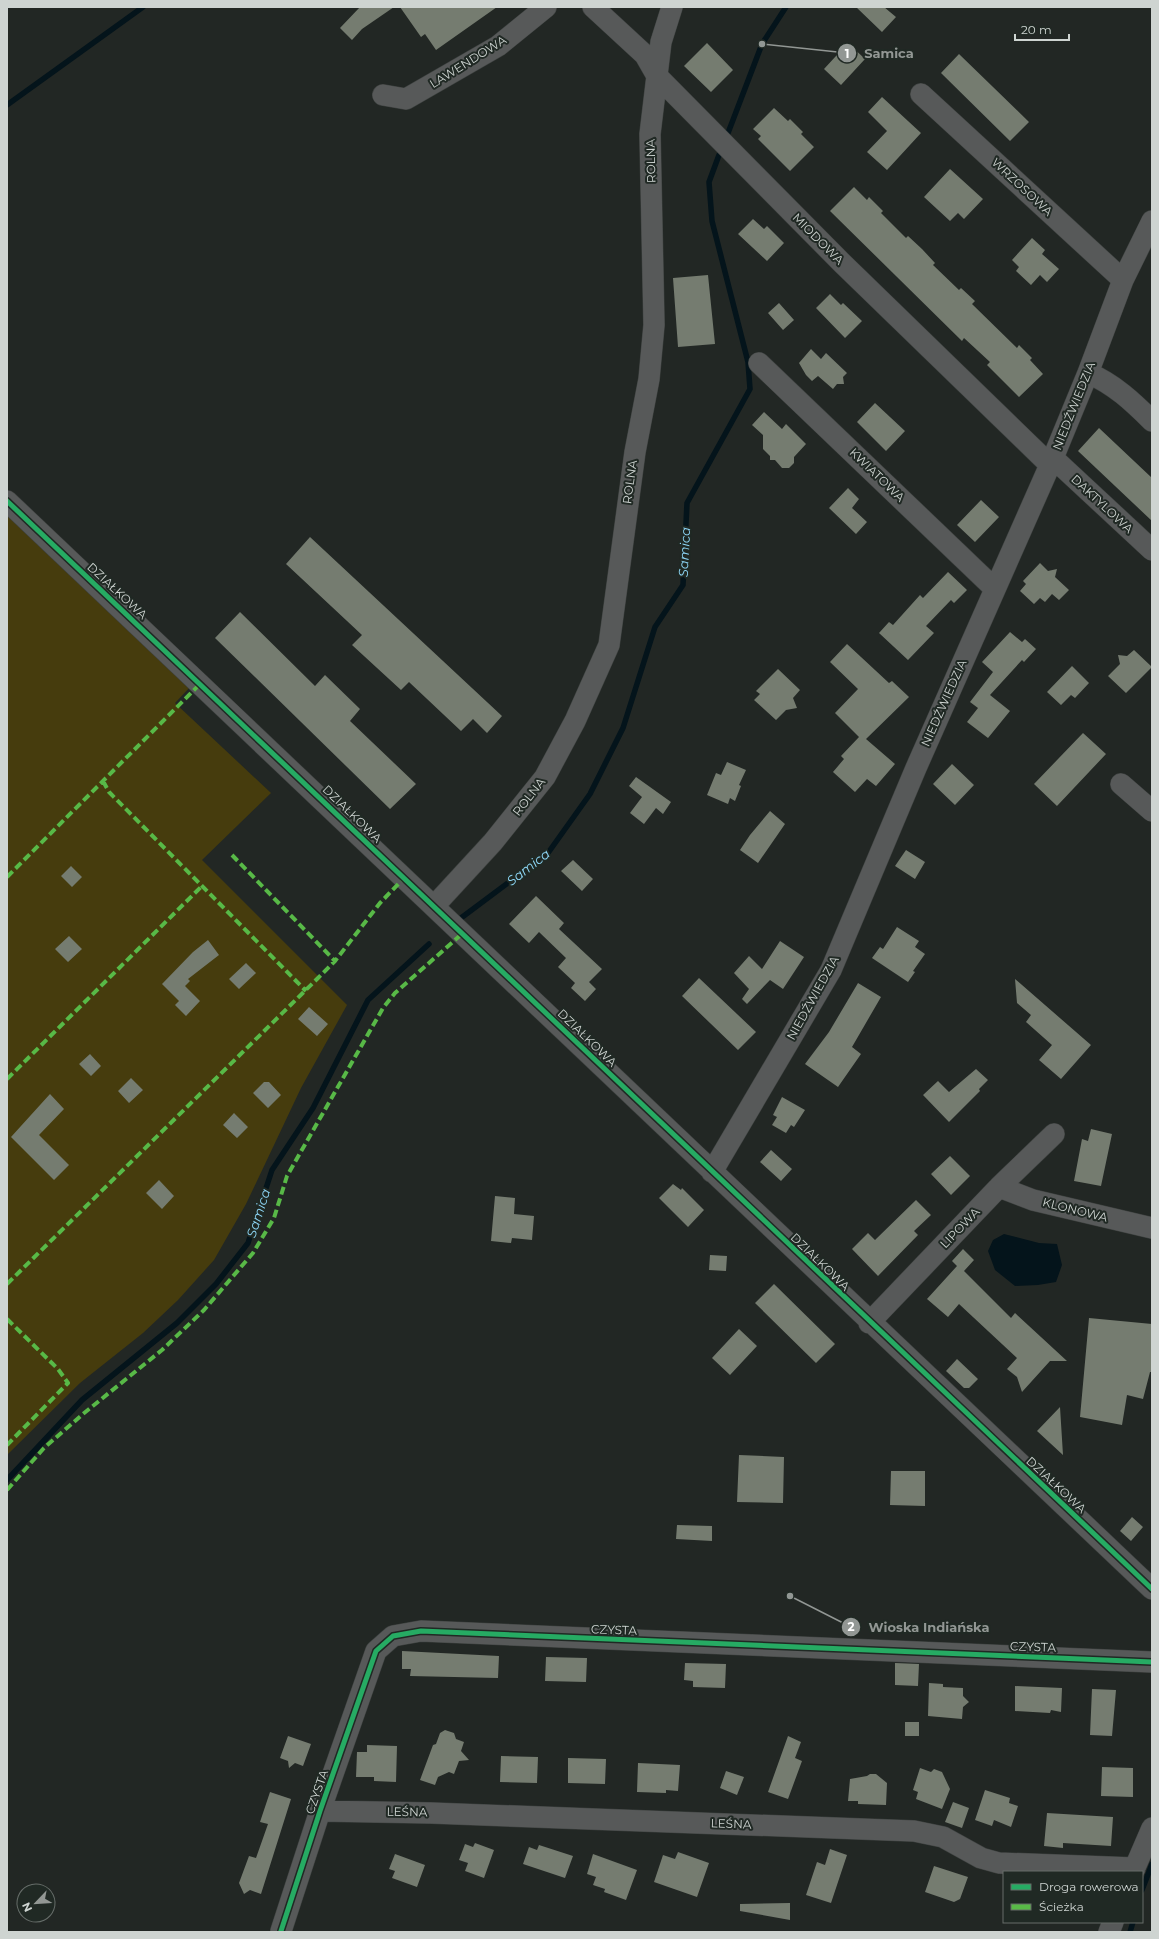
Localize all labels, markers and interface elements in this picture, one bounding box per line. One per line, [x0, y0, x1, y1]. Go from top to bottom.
scale bar [1015, 16, 1069, 42]
text: 20 m [1021, 22, 1052, 37]
street label: LAWENDOWA [427, 32, 509, 91]
callout: Samica [837, 41, 922, 66]
text: Samica [864, 45, 914, 61]
text: 1 [845, 46, 849, 61]
street label: ROLNA [643, 138, 658, 183]
street label: WRZOSOWA [989, 154, 1056, 219]
street label: MIODOWA [790, 210, 847, 268]
street label: NIEDŹWIEDZIA [1049, 359, 1098, 452]
street label: KWIATOWA [847, 445, 908, 505]
street label: ROLNA [619, 459, 640, 505]
street label: DAKTYLOWA [1068, 471, 1137, 536]
water label: Samica [675, 526, 693, 577]
street label: DZIAŁKOWA [84, 559, 151, 622]
street label: NIEDŹWIEDZIA [918, 657, 970, 749]
street label: ROLNA [509, 774, 548, 819]
street label: DZIAŁKOWA [320, 782, 385, 846]
water label: Samica [503, 845, 553, 889]
street label: NIEDŹWIEDZIA [783, 953, 842, 1042]
street label: DZIAŁKOWA [555, 1006, 620, 1070]
water label: Samica [243, 1187, 273, 1239]
street label: KLONOWA [1041, 1194, 1110, 1225]
street label: LIPOWA [937, 1204, 983, 1251]
street label: DZIAŁKOWA [788, 1230, 853, 1294]
street label: DZIAŁKOWA [1023, 1453, 1090, 1516]
callout: Wioska Indiańska [841, 1614, 998, 1639]
text: 2 [847, 1619, 855, 1634]
text: Wioska Indiańska [869, 1619, 990, 1635]
street label: CZYSTA [591, 1621, 638, 1638]
street label: CZYSTA [1010, 1638, 1057, 1655]
street label: CZYSTA [302, 1767, 331, 1816]
street label: LEŚNA [386, 1804, 428, 1819]
street label: LEŚNA [710, 1815, 752, 1832]
legend [1003, 1871, 1143, 1923]
text: Droga rowerowa [1039, 1879, 1139, 1894]
north arrow [16, 1883, 56, 1923]
text: Ścieżka [1039, 1899, 1084, 1914]
text: N [19, 1900, 35, 1914]

